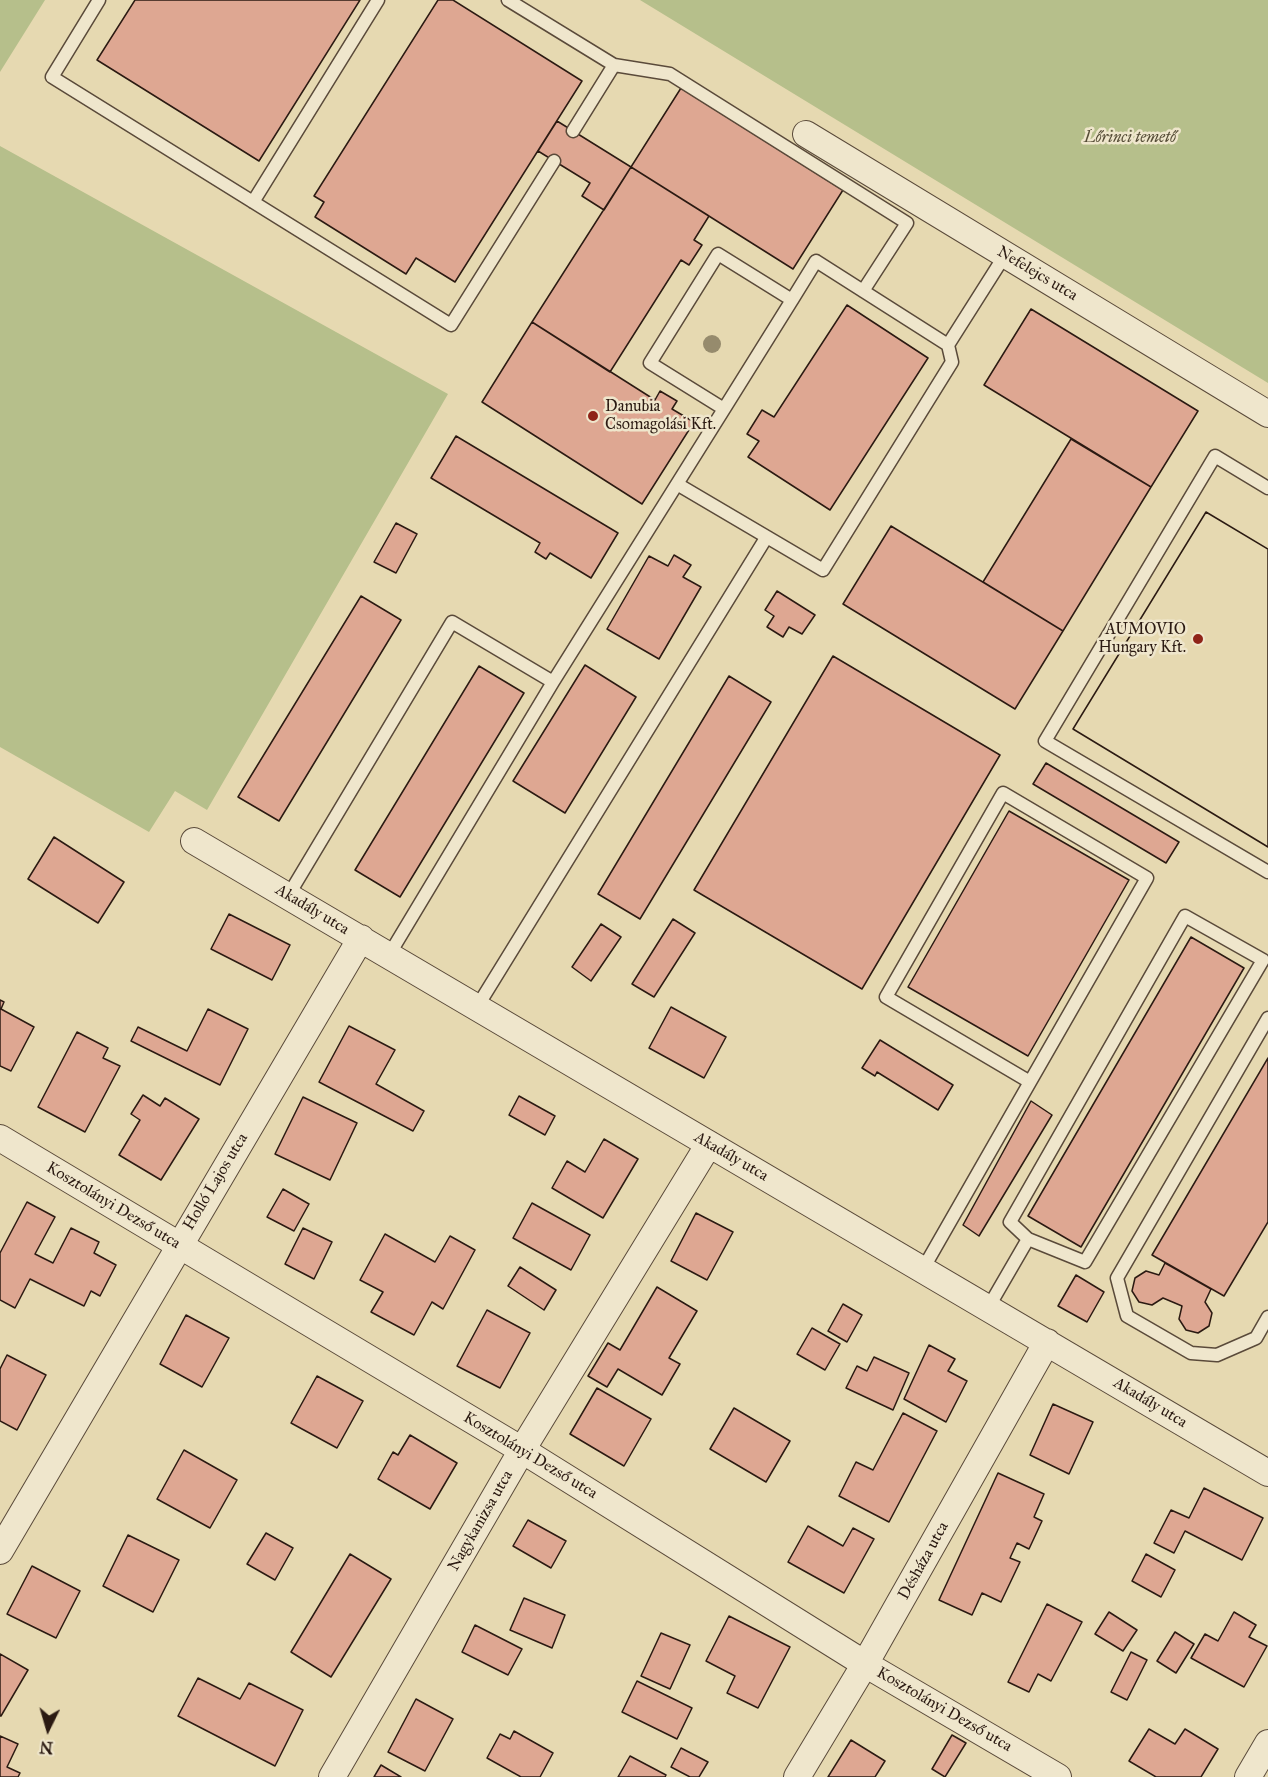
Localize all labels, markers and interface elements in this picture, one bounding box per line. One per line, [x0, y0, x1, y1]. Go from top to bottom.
park label: Lőrinci temető [1084, 128, 1176, 148]
street label: Nefelejcs utca [993, 242, 1081, 306]
place label: Danubia Csomagolási Kft. [605, 397, 716, 435]
marker: Danubia Csomagolási Kft. [586, 409, 600, 423]
place label: AUMOVIO Hungary Kft. [1098, 620, 1186, 658]
marker: AUMOVIO Hungary Kft. [1191, 632, 1205, 646]
street label: Akadály utca [272, 881, 352, 939]
street label: Akadály utca [690, 1128, 772, 1186]
street label: Holló Lajos utca [180, 1130, 252, 1234]
street label: Kosztolányi Dezső utca [42, 1158, 184, 1254]
street label: Akadály utca [1110, 1374, 1190, 1432]
street label: Kosztolányi Dezső utca [459, 1408, 601, 1504]
street label: Nagykanizsa utca [444, 1467, 518, 1575]
street label: Désháza utca [895, 1519, 953, 1603]
street label: Kosztolányi Dezső utca [873, 1663, 1015, 1757]
north arrow [18, 1699, 78, 1759]
text: N [39, 1737, 54, 1757]

